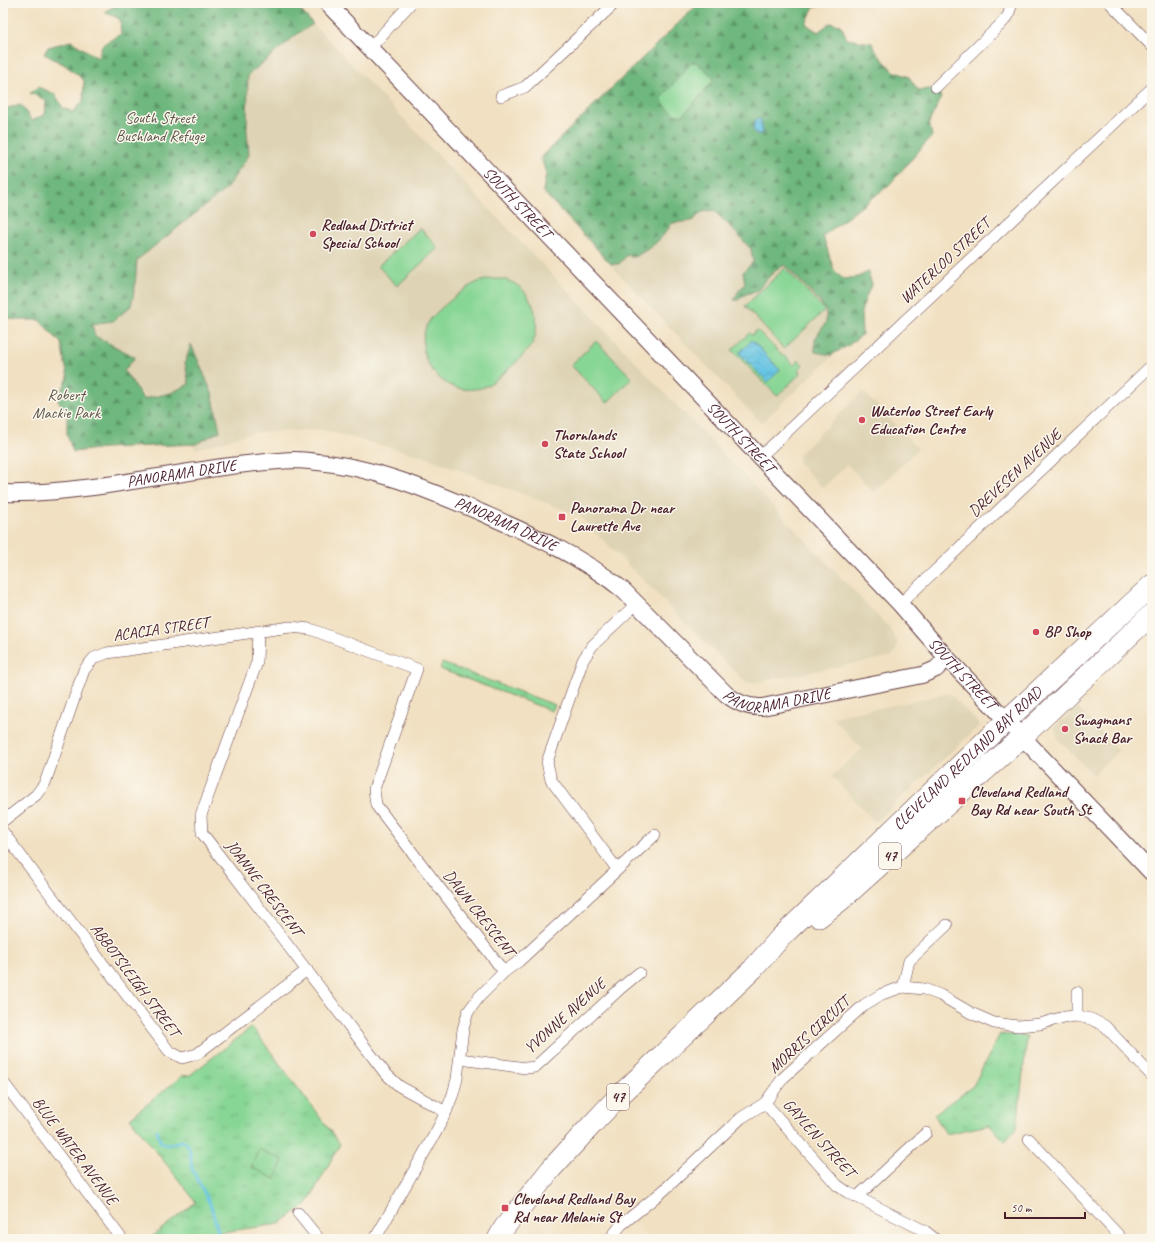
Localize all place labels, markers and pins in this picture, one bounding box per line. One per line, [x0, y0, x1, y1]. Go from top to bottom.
place label: Redland District Special School [321, 215, 415, 253]
marker: Redland District Special School [308, 229, 318, 239]
place label: Waterloo Street Early Education Centre [870, 401, 994, 439]
marker: Waterloo Street Early Education Centre [857, 415, 867, 425]
place label: Thornlands State School [553, 425, 627, 463]
marker: Thornlands State School [540, 439, 550, 449]
place label: Panorama Dr near Laurette Ave [570, 498, 676, 536]
marker: Panorama Dr near Laurette Ave [557, 512, 567, 522]
place label: BP Shop [1044, 622, 1093, 642]
marker: BP Shop [1031, 627, 1041, 637]
place label: Swagmans Snack Bar [1073, 710, 1134, 748]
marker: Swagmans Snack Bar [1060, 724, 1070, 734]
place label: Cleveland Redland Bay Rd near South St [970, 782, 1093, 820]
marker: Cleveland Redland Bay Rd near South St [957, 796, 967, 806]
place label: Cleveland Redland Bay Rd near Melanie St [513, 1189, 636, 1227]
marker: Cleveland Redland Bay Rd near Melanie St [500, 1203, 510, 1213]

